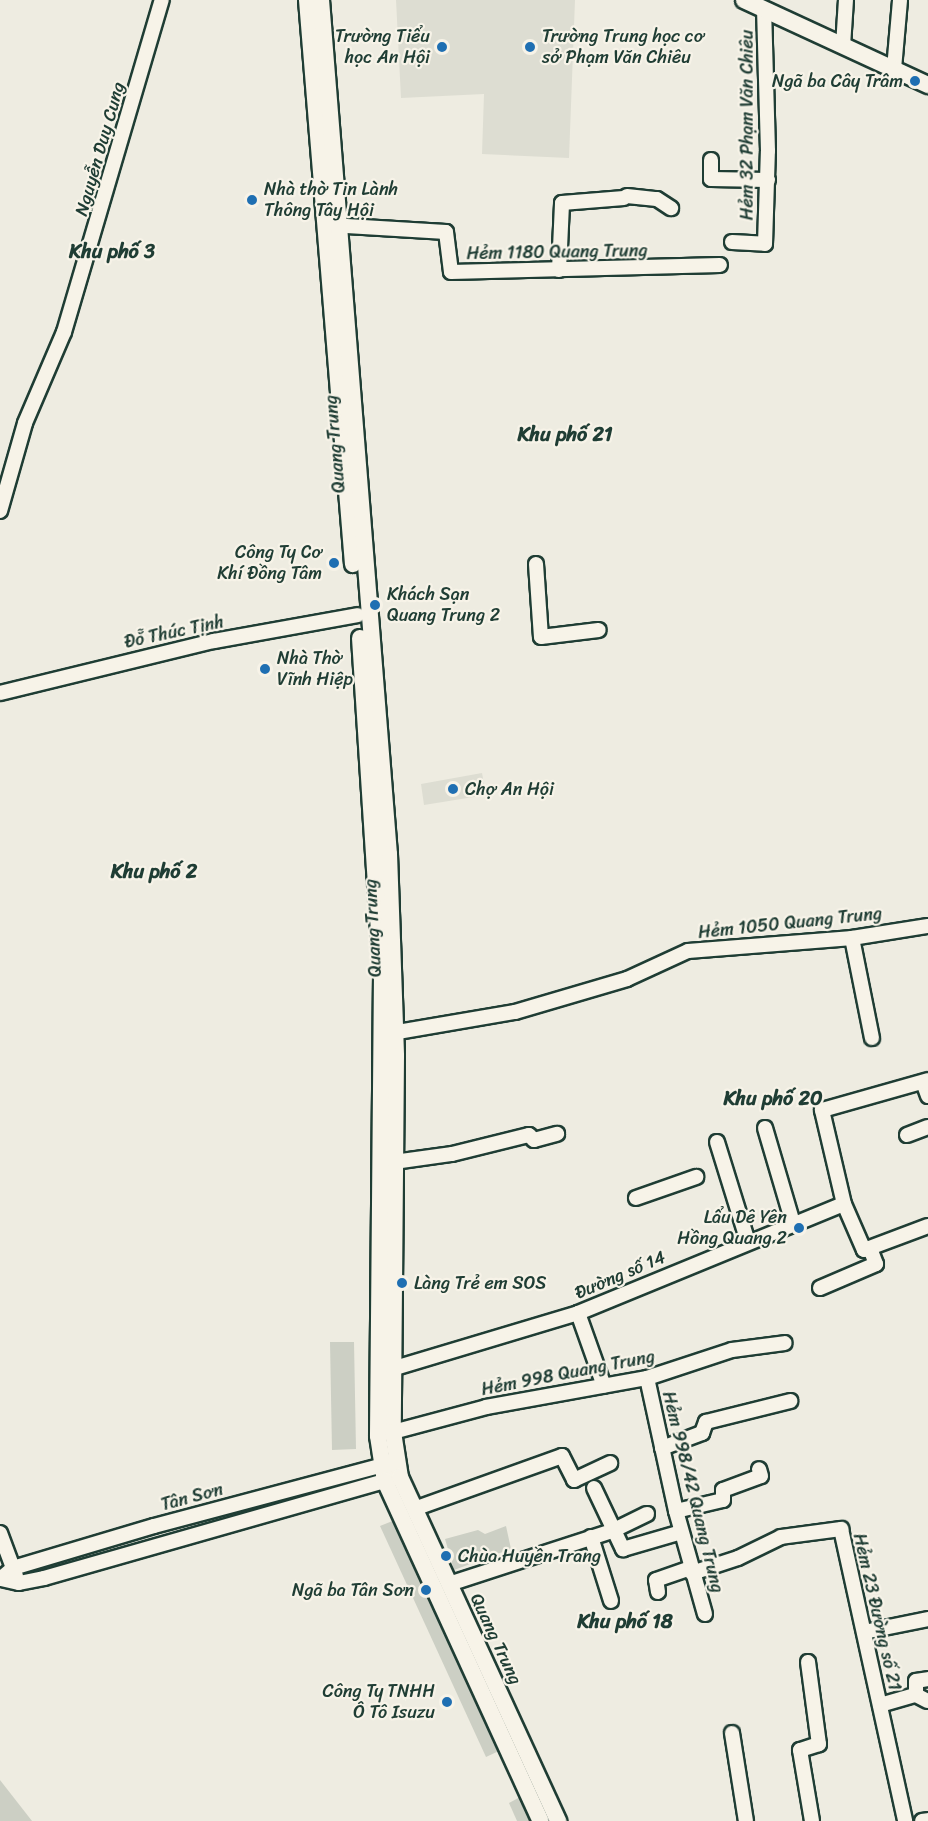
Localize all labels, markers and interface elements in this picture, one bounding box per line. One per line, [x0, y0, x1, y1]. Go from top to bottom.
place label: Trường Tiểu học An Hội [335, 26, 430, 68]
place label: Trường Trung học cơ sở Phạm Văn Chiêu [542, 26, 704, 68]
street label: Hẻm 32 Phạm Văn Chiêu [736, 30, 758, 220]
marker: Trường Tiểu học An Hội [435, 40, 449, 54]
marker: Trường Trung học cơ sở Phạm Văn Chiêu [523, 40, 537, 54]
place label: Ngã ba Cây Trâm [771, 70, 903, 92]
marker: Ngã ba Cây Trâm [908, 74, 922, 88]
street label: Nguyễn Duy Cung [71, 80, 129, 218]
place label: Nhà thờ Tin Lành Thông Tây Hội [264, 179, 398, 222]
marker: Nhà thờ Tin Lành Thông Tây Hội [245, 193, 259, 207]
district label: Khu phố 3 [69, 239, 155, 263]
street label: Hẻm 1180 Quang Trung [466, 240, 648, 264]
street label: Quang Trung [320, 394, 350, 494]
district label: Khu phố 21 [517, 422, 613, 446]
place label: Công Ty Cơ Khí Đồng Tâm [217, 542, 322, 584]
marker: Công Ty Cơ Khí Đồng Tâm [327, 556, 341, 570]
place label: Khách Sạn Quang Trung 2 [387, 584, 500, 626]
marker: Khách Sạn Quang Trung 2 [368, 598, 382, 612]
street label: Đỗ Thúc Tịnh [122, 611, 226, 653]
place label: Nhà Thờ Vĩnh Hiệp [277, 648, 353, 690]
marker: Nhà Thờ Vĩnh Hiệp [258, 662, 272, 676]
place label: Chợ An Hội [465, 778, 554, 800]
marker: Chợ An Hội [446, 782, 460, 796]
district label: Khu phố 2 [111, 859, 197, 883]
street label: Quang Trung [360, 878, 386, 978]
street label: Hẻm 1050 Quang Trung [697, 903, 883, 943]
district label: Khu phố 20 [723, 1086, 823, 1110]
place label: Lẩu Dê Yên Hồng Quang 2 [677, 1207, 787, 1250]
marker: Lẩu Dê Yên Hồng Quang 2 [792, 1221, 806, 1235]
street label: Đường số 14 [571, 1246, 669, 1304]
place label: Làng Trẻ em SOS [414, 1272, 547, 1294]
marker: Làng Trẻ em SOS [395, 1276, 409, 1290]
street label: Hẻm 998 Quang Trung [479, 1346, 657, 1400]
street label: Hẻm 998/42 Quang Trung [658, 1389, 728, 1595]
street label: Tân Sơn [159, 1478, 225, 1516]
street label: Hẻm 23 Đường số 21 [848, 1531, 906, 1693]
place label: Chùa Huyền Trang [458, 1545, 601, 1567]
marker: Chùa Huyền Trang [439, 1549, 453, 1563]
place label: Ngã ba Tân Sơn [292, 1579, 414, 1601]
marker: Ngã ba Tân Sơn [419, 1583, 433, 1597]
street label: Quang Trung [465, 1590, 527, 1688]
district label: Khu phố 18 [577, 1609, 673, 1633]
place label: Công Ty TNHH Ô Tô Isuzu [321, 1681, 435, 1724]
marker: Công Ty TNHH Ô Tô Isuzu [440, 1695, 454, 1709]

